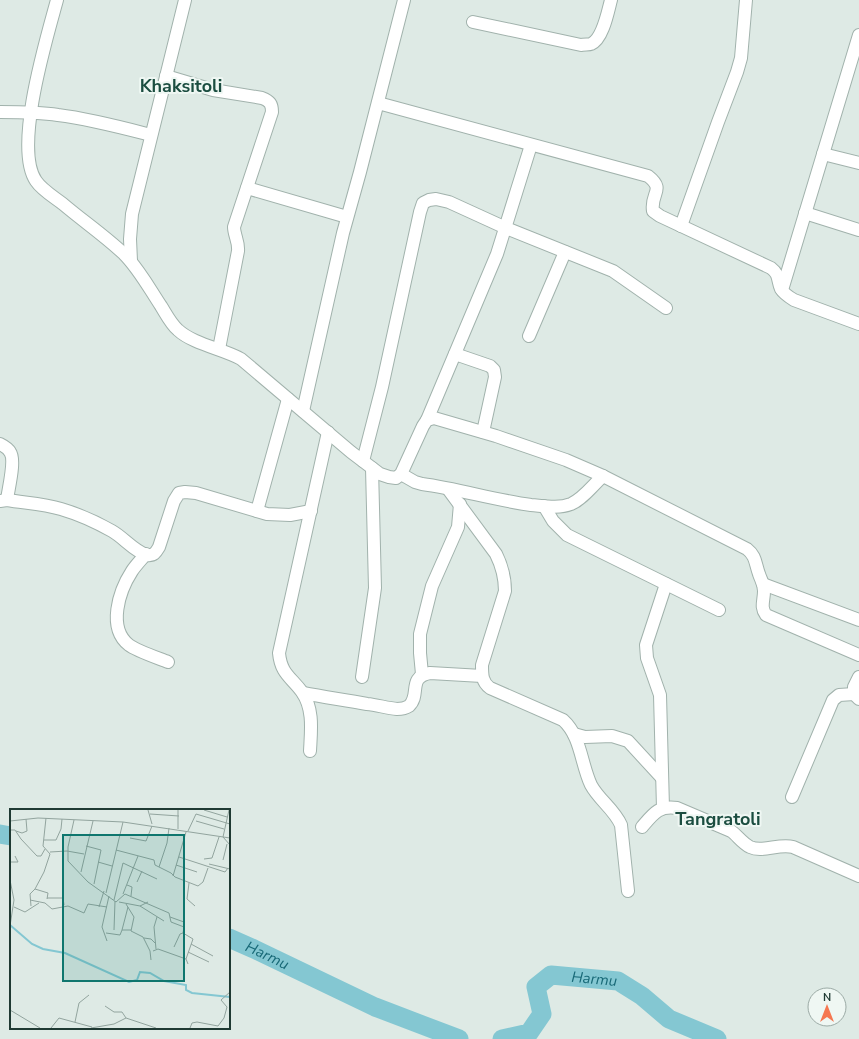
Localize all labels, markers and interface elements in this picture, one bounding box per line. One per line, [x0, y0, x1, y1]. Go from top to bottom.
district label: Khaksitoli [140, 74, 222, 98]
district label: Tangratoli [675, 807, 761, 831]
inset map [10, 809, 230, 1029]
water label: Harmu [242, 936, 292, 974]
water label: Harmu [570, 967, 618, 991]
north arrow [807, 987, 847, 1027]
text: N [823, 990, 831, 1005]

